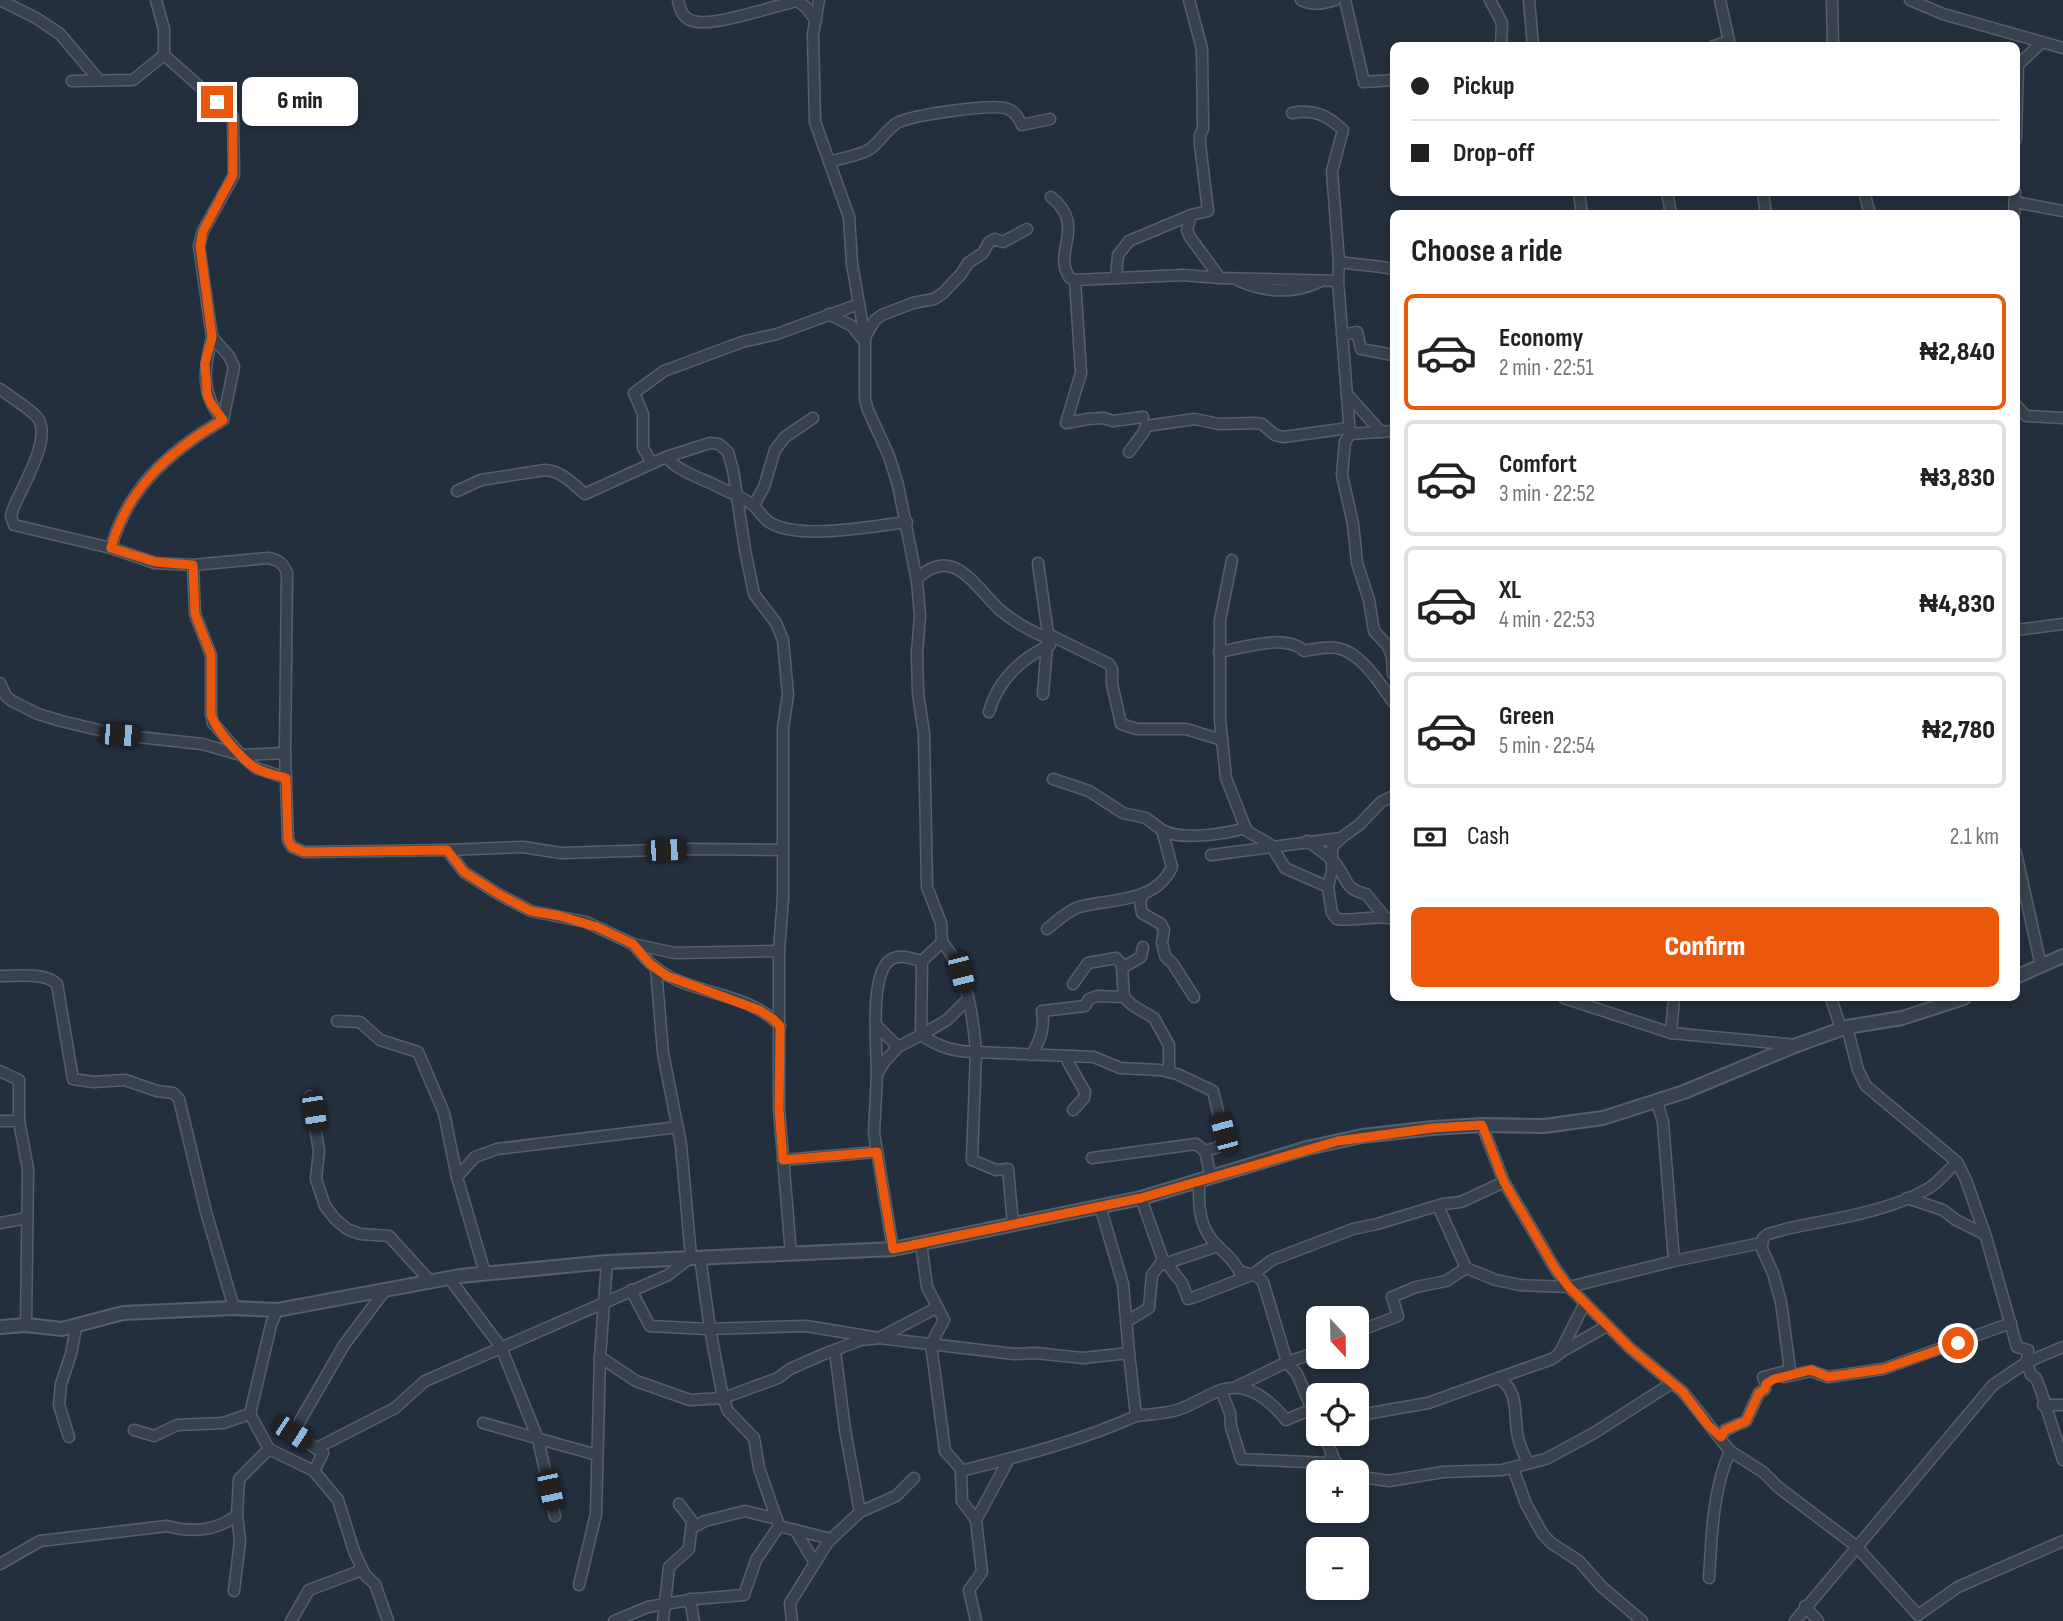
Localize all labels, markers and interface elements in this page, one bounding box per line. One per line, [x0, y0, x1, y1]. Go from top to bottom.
text: Pickup [1453, 71, 1515, 102]
callout: 6 min [242, 78, 357, 126]
route end [201, 86, 233, 118]
text: 6 min [277, 87, 323, 115]
text: Drop-off [1453, 138, 1534, 169]
text: Choose a ride [1411, 232, 1563, 271]
icon: car [1415, 321, 1478, 384]
text: Economy [1499, 323, 1583, 354]
text: ₦2,840 [1919, 337, 1995, 368]
text: 2 min · 22:51 [1499, 354, 1594, 382]
icon: car [1415, 447, 1478, 510]
text: Comfort [1499, 449, 1577, 480]
text: ₦3,830 [1920, 463, 1995, 494]
text: 3 min · 22:52 [1499, 480, 1595, 508]
icon: car [1415, 573, 1478, 636]
text: XL [1499, 575, 1521, 606]
text: ₦4,830 [1919, 589, 1995, 620]
text: 4 min · 22:53 [1499, 606, 1595, 634]
icon: car [1415, 699, 1478, 762]
text: Green [1499, 701, 1554, 732]
text: ₦2,780 [1922, 715, 1995, 746]
car [99, 723, 142, 747]
text: 5 min · 22:54 [1499, 732, 1595, 760]
icon: cash [1411, 818, 1449, 856]
text: Cash [1467, 821, 1510, 852]
text: 2.1 km [1950, 823, 1999, 851]
car [645, 839, 688, 861]
button: Confirm [1411, 907, 1999, 987]
car [946, 950, 977, 996]
car [301, 1090, 328, 1134]
car [1209, 1110, 1240, 1156]
north arrow [1306, 1306, 1368, 1368]
map controls [1306, 1306, 1369, 1600]
route start [1942, 1327, 1974, 1359]
button: locate [1306, 1383, 1369, 1446]
car [270, 1413, 317, 1453]
button: + [1306, 1460, 1369, 1523]
car [536, 1467, 565, 1513]
button: − [1306, 1537, 1369, 1600]

